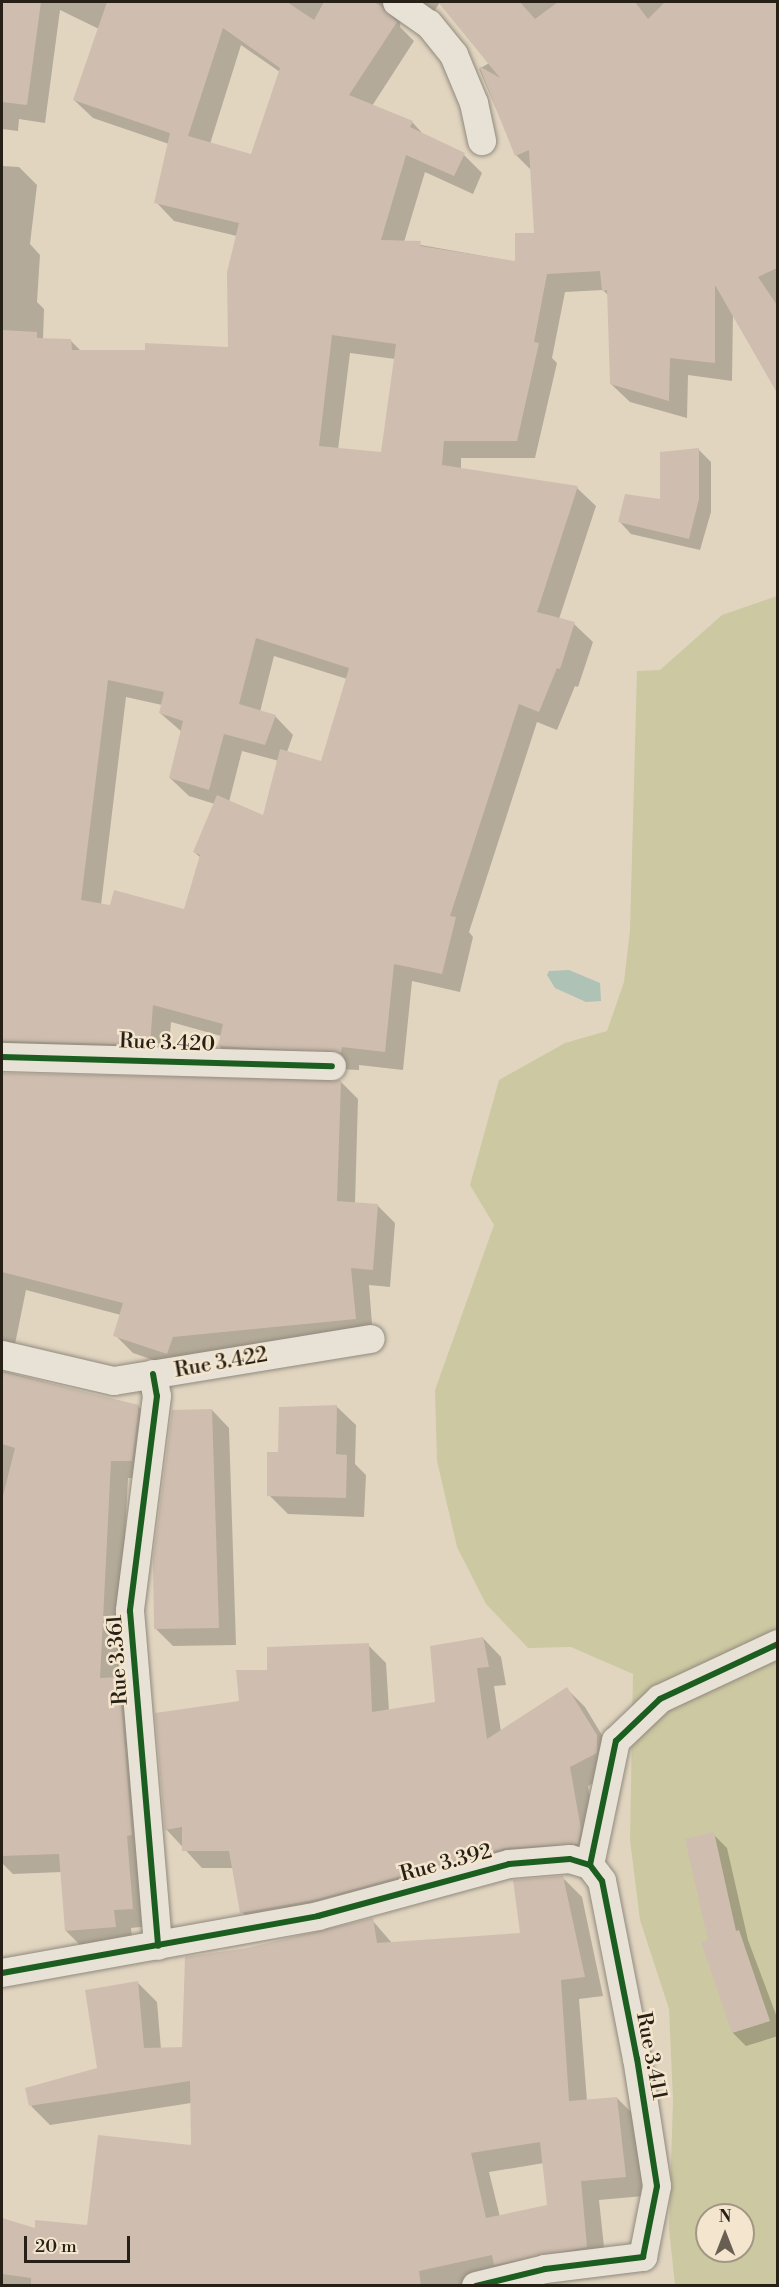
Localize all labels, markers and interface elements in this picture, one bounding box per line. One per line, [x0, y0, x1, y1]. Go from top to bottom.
street label: Rue 3.420 [119, 1029, 215, 1057]
street label: Rue 3.422 [172, 1342, 270, 1384]
street label: Rue 3.361 [102, 1614, 134, 1706]
street label: Rue 3.392 [397, 1839, 495, 1887]
street label: Rue 3.411 [630, 2010, 672, 2102]
north arrow [695, 2203, 755, 2263]
text: N [719, 2207, 731, 2227]
scale bar [27, 2224, 134, 2262]
text: 20 m [35, 2235, 77, 2258]

